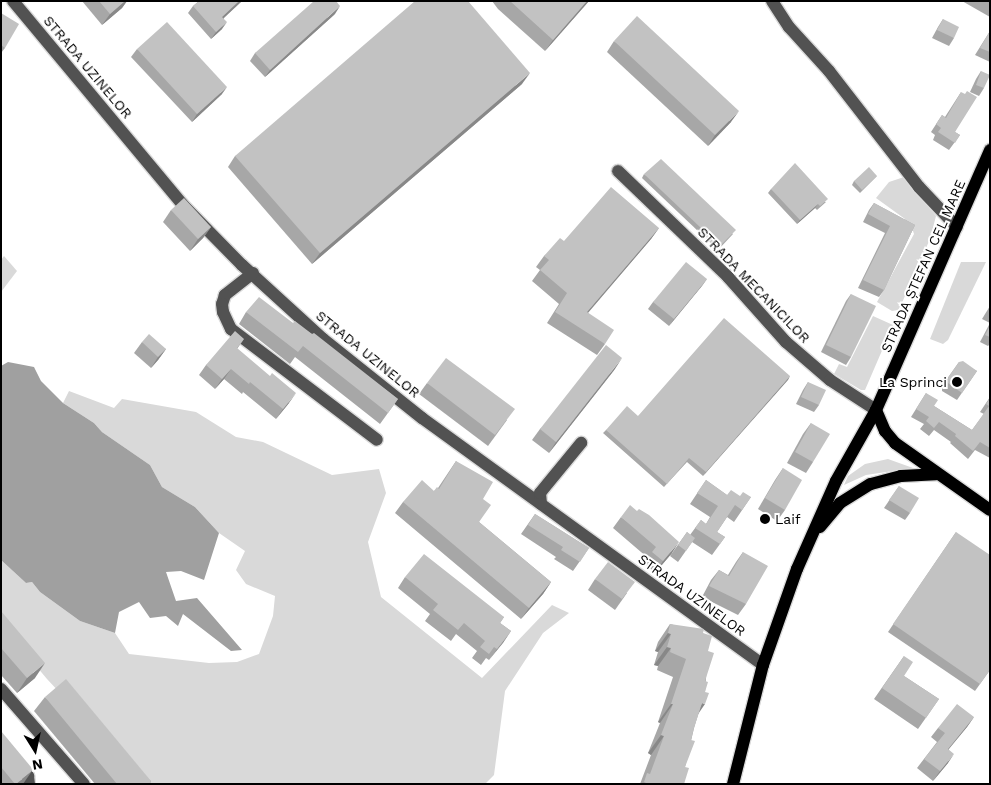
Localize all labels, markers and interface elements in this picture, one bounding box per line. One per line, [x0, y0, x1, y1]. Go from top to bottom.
street label: STRADA UZINELOR [40, 12, 136, 122]
street label: STRADA ȘTEFAN CEL MARE [877, 177, 969, 355]
street label: STRADA MECANICILOR [694, 223, 814, 347]
street label: STRADA UZINELOR [312, 307, 424, 401]
place label: La Sprinci [879, 374, 947, 390]
marker: La Sprinci [951, 376, 963, 388]
place label: Laif [775, 511, 801, 527]
marker: Laif [759, 513, 771, 525]
street label: STRADA UZINELOR [635, 550, 749, 640]
north arrow [10, 725, 60, 775]
text: N [31, 756, 44, 774]

